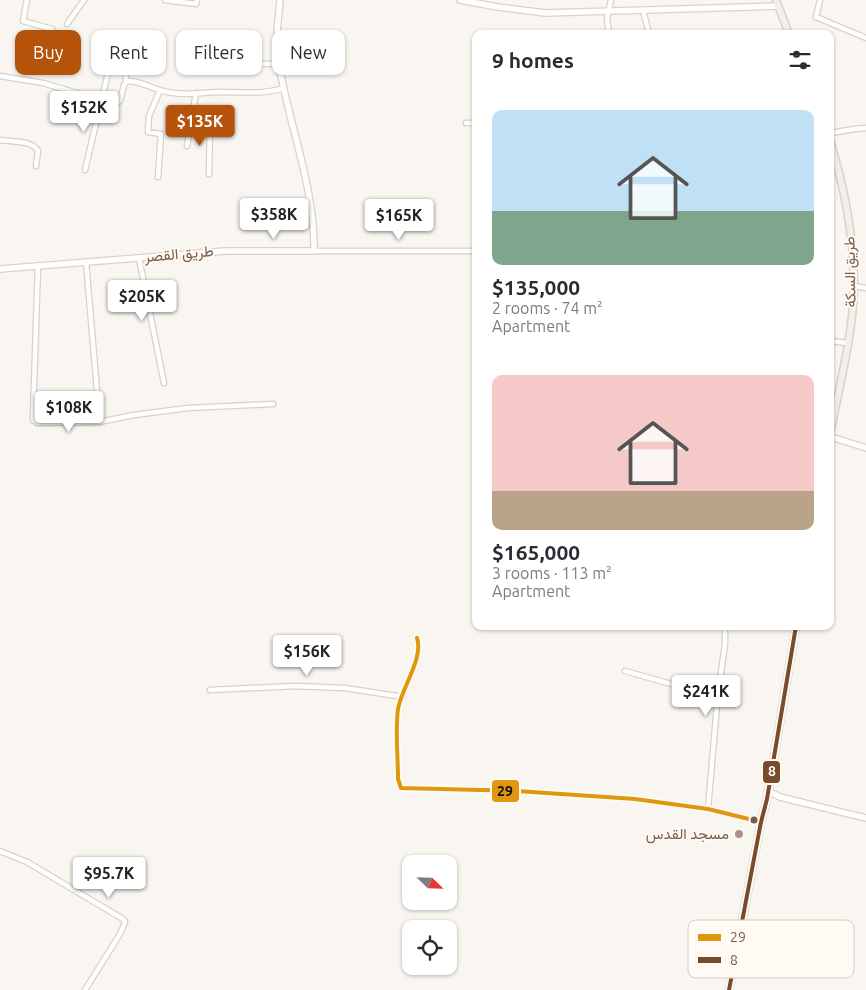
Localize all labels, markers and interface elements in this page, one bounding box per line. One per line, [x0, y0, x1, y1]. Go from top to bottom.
chip: Buy [15, 30, 81, 75]
chip: Rent [91, 30, 166, 75]
chip: Filters [176, 30, 262, 75]
chip: New [272, 30, 345, 75]
icon: filters [786, 46, 814, 74]
text: 9 homes [492, 48, 574, 72]
pin: $152K [49, 90, 119, 133]
text: $152K [61, 98, 107, 116]
pin: $135K [165, 104, 235, 147]
text: $135K [177, 112, 223, 130]
icon: home [608, 143, 698, 233]
pin: $358K [239, 198, 309, 240]
pin: $165K [364, 198, 434, 241]
text: $358K [251, 205, 297, 223]
text: $165K [376, 206, 422, 224]
street label: طريق السكة [840, 236, 861, 308]
street label: طريق القصر [143, 242, 215, 267]
text: $135,000 [492, 275, 580, 299]
pin: $205K [107, 280, 177, 322]
text: $205K [119, 287, 165, 305]
text: 2 rooms · 74 m² [492, 299, 603, 317]
text: Apartment [492, 317, 570, 335]
pin: $108K [34, 390, 104, 433]
text: $108K [46, 398, 92, 416]
icon: home [608, 408, 698, 498]
text: $165,000 [492, 540, 580, 564]
text: 3 rooms · 113 m² [492, 564, 612, 582]
text: Apartment [492, 582, 570, 600]
pin: $156K [272, 634, 342, 677]
text: $156K [284, 642, 330, 660]
pin: $241K [671, 674, 741, 717]
text: $241K [683, 682, 729, 700]
line badge: 8 [762, 760, 781, 784]
text: 8 [768, 763, 776, 779]
line badge: 29 [491, 779, 520, 803]
text: 29 [497, 783, 513, 799]
unlabelled marker [749, 815, 759, 825]
place label: مسجد القدس [646, 825, 729, 844]
marker: مسجد القدس [733, 828, 745, 840]
north arrow [402, 855, 458, 910]
map controls [402, 855, 457, 975]
pin: $95.7K [68, 856, 150, 899]
text: $95.7K [84, 864, 134, 882]
button: locate [402, 920, 457, 975]
legend [688, 920, 854, 978]
text: 29 [730, 929, 746, 945]
text: 8 [730, 952, 738, 968]

